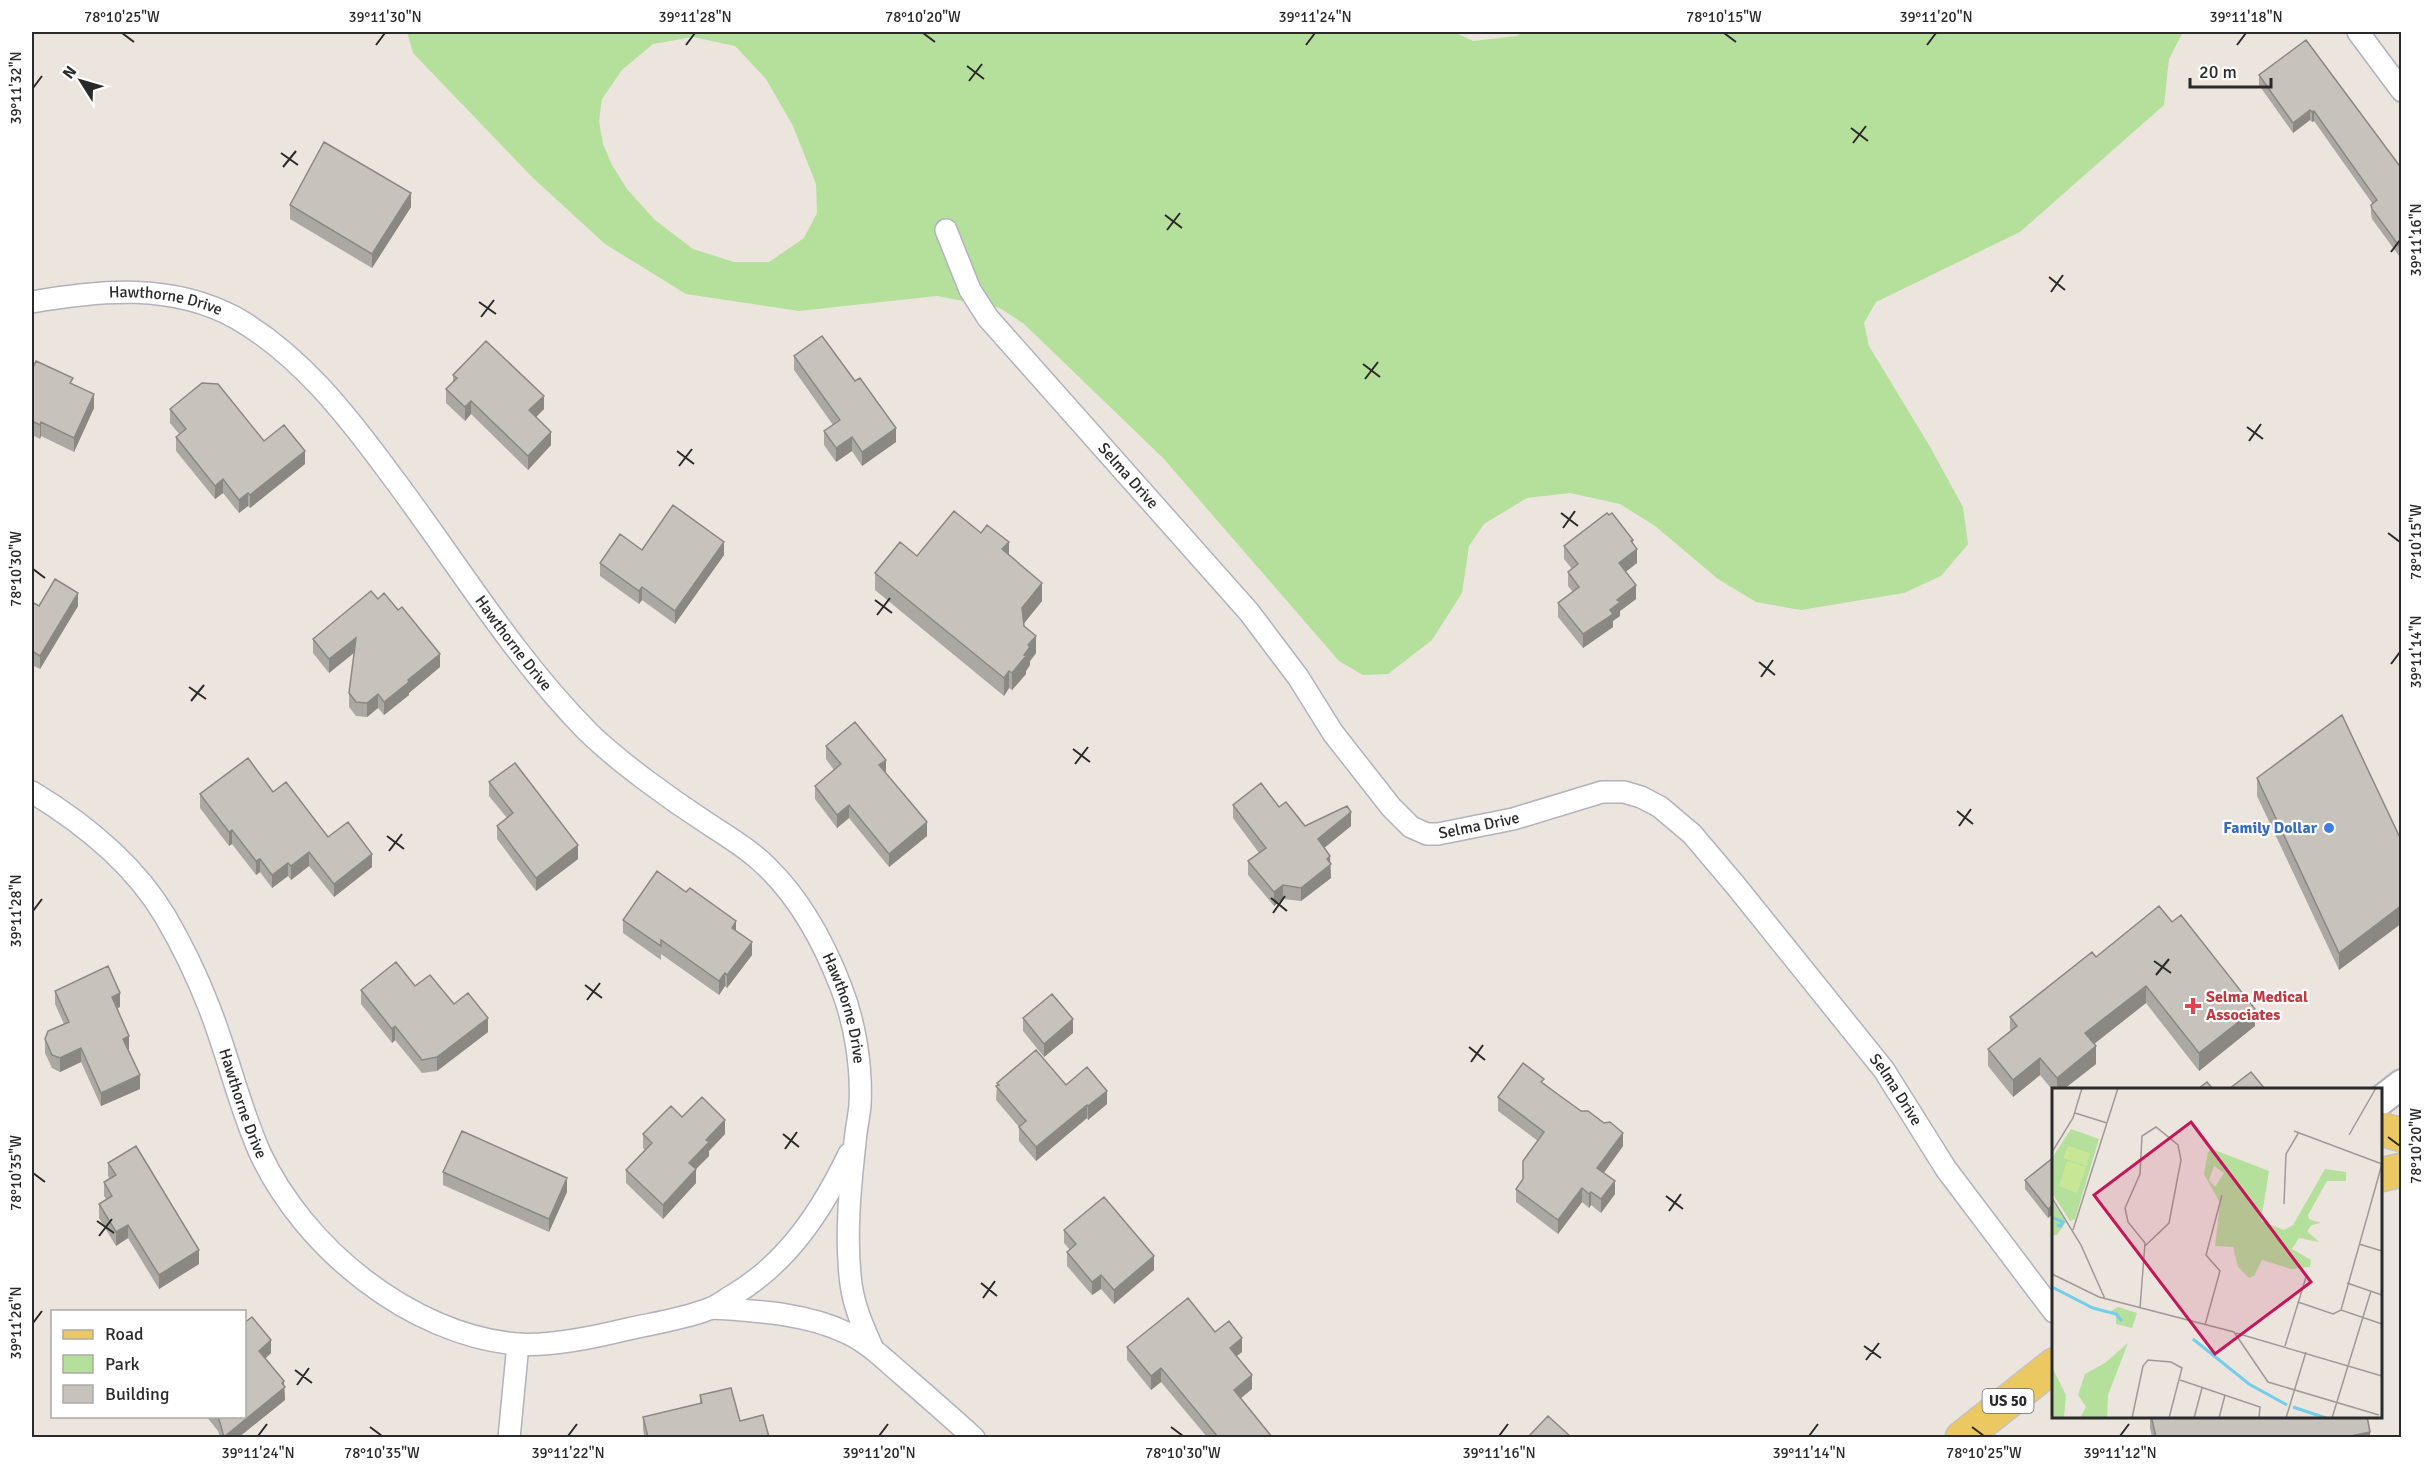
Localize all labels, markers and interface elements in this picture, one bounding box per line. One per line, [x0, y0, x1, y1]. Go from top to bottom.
text: 78°10'25"W [84, 8, 160, 26]
text: 39°11'30"N [348, 8, 422, 26]
text: 39°11'28"N [658, 8, 732, 26]
text: 78°10'20"W [885, 8, 961, 26]
text: 39°11'24"N [1278, 8, 1352, 26]
text: 78°10'15"W [1686, 8, 1762, 26]
text: 39°11'20"N [1899, 8, 1973, 26]
text: 39°11'18"N [2209, 8, 2283, 26]
text: 39°11'32"N [7, 51, 25, 125]
north arrow [51, 51, 111, 111]
scale bar [2190, 51, 2271, 89]
text: 20 m [2199, 61, 2237, 83]
text: N [58, 62, 81, 83]
text: 39°11'16"N [2407, 203, 2425, 277]
street label: Hawthorne Drive [108, 282, 225, 320]
street label: Selma Drive [1093, 439, 1163, 513]
text: 78°10'15"W [2407, 504, 2425, 580]
text: 78°10'30"W [7, 531, 25, 607]
street label: Hawthorne Drive [470, 591, 556, 695]
text: 39°11'14"N [2407, 615, 2425, 689]
street label: Selma Drive [1437, 808, 1522, 844]
place label: Family Dollar [2223, 818, 2318, 838]
marker: Family Dollar [2322, 821, 2336, 835]
text: 39°11'28"N [7, 874, 25, 948]
street label: Hawthorne Drive [818, 949, 869, 1065]
place label: Selma Medical Associates [2206, 987, 2308, 1025]
marker: Selma Medical Associates [2184, 997, 2202, 1015]
street label: Hawthorne Drive [214, 1046, 271, 1162]
street label: Selma Drive [1865, 1050, 1926, 1129]
inset map [2052, 1088, 2382, 1418]
text: 78°10'20"W [2407, 1108, 2425, 1184]
text: 78°10'35"W [7, 1135, 25, 1211]
text: 39°11'26"N [7, 1286, 25, 1360]
legend [51, 1310, 246, 1418]
text: Road [105, 1323, 144, 1345]
text: Park [105, 1353, 140, 1375]
text: Building [105, 1383, 169, 1405]
road number: US 50 [1982, 1389, 2034, 1413]
text: 39°11'24"N [221, 1444, 295, 1462]
text: 78°10'35"W [344, 1444, 420, 1462]
text: 39°11'22"N [531, 1444, 605, 1462]
text: 39°11'20"N [842, 1444, 916, 1462]
text: 78°10'30"W [1145, 1444, 1221, 1462]
text: 39°11'16"N [1462, 1444, 1536, 1462]
text: 39°11'14"N [1772, 1444, 1846, 1462]
text: 78°10'25"W [1946, 1444, 2022, 1462]
text: 39°11'12"N [2083, 1444, 2157, 1462]

